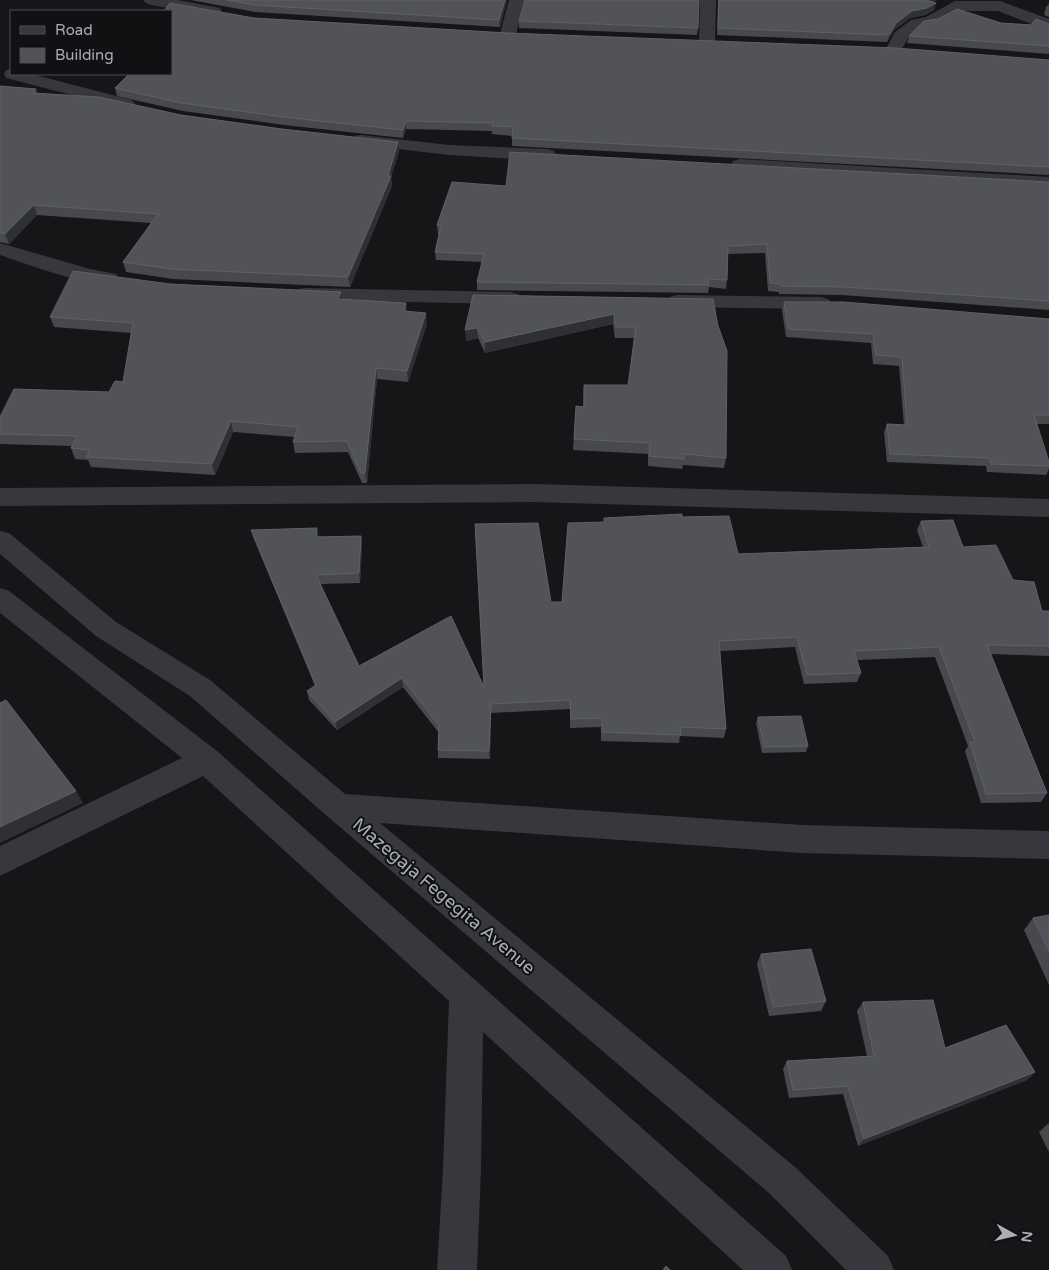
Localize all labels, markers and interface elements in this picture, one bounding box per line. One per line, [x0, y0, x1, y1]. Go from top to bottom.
legend [10, 10, 172, 75]
text: Road [55, 21, 93, 39]
text: Building [55, 46, 114, 64]
street label: Mazegaja Fegegita Avenue [348, 813, 540, 979]
north arrow [989, 1210, 1039, 1260]
text: N [1017, 1230, 1036, 1243]

